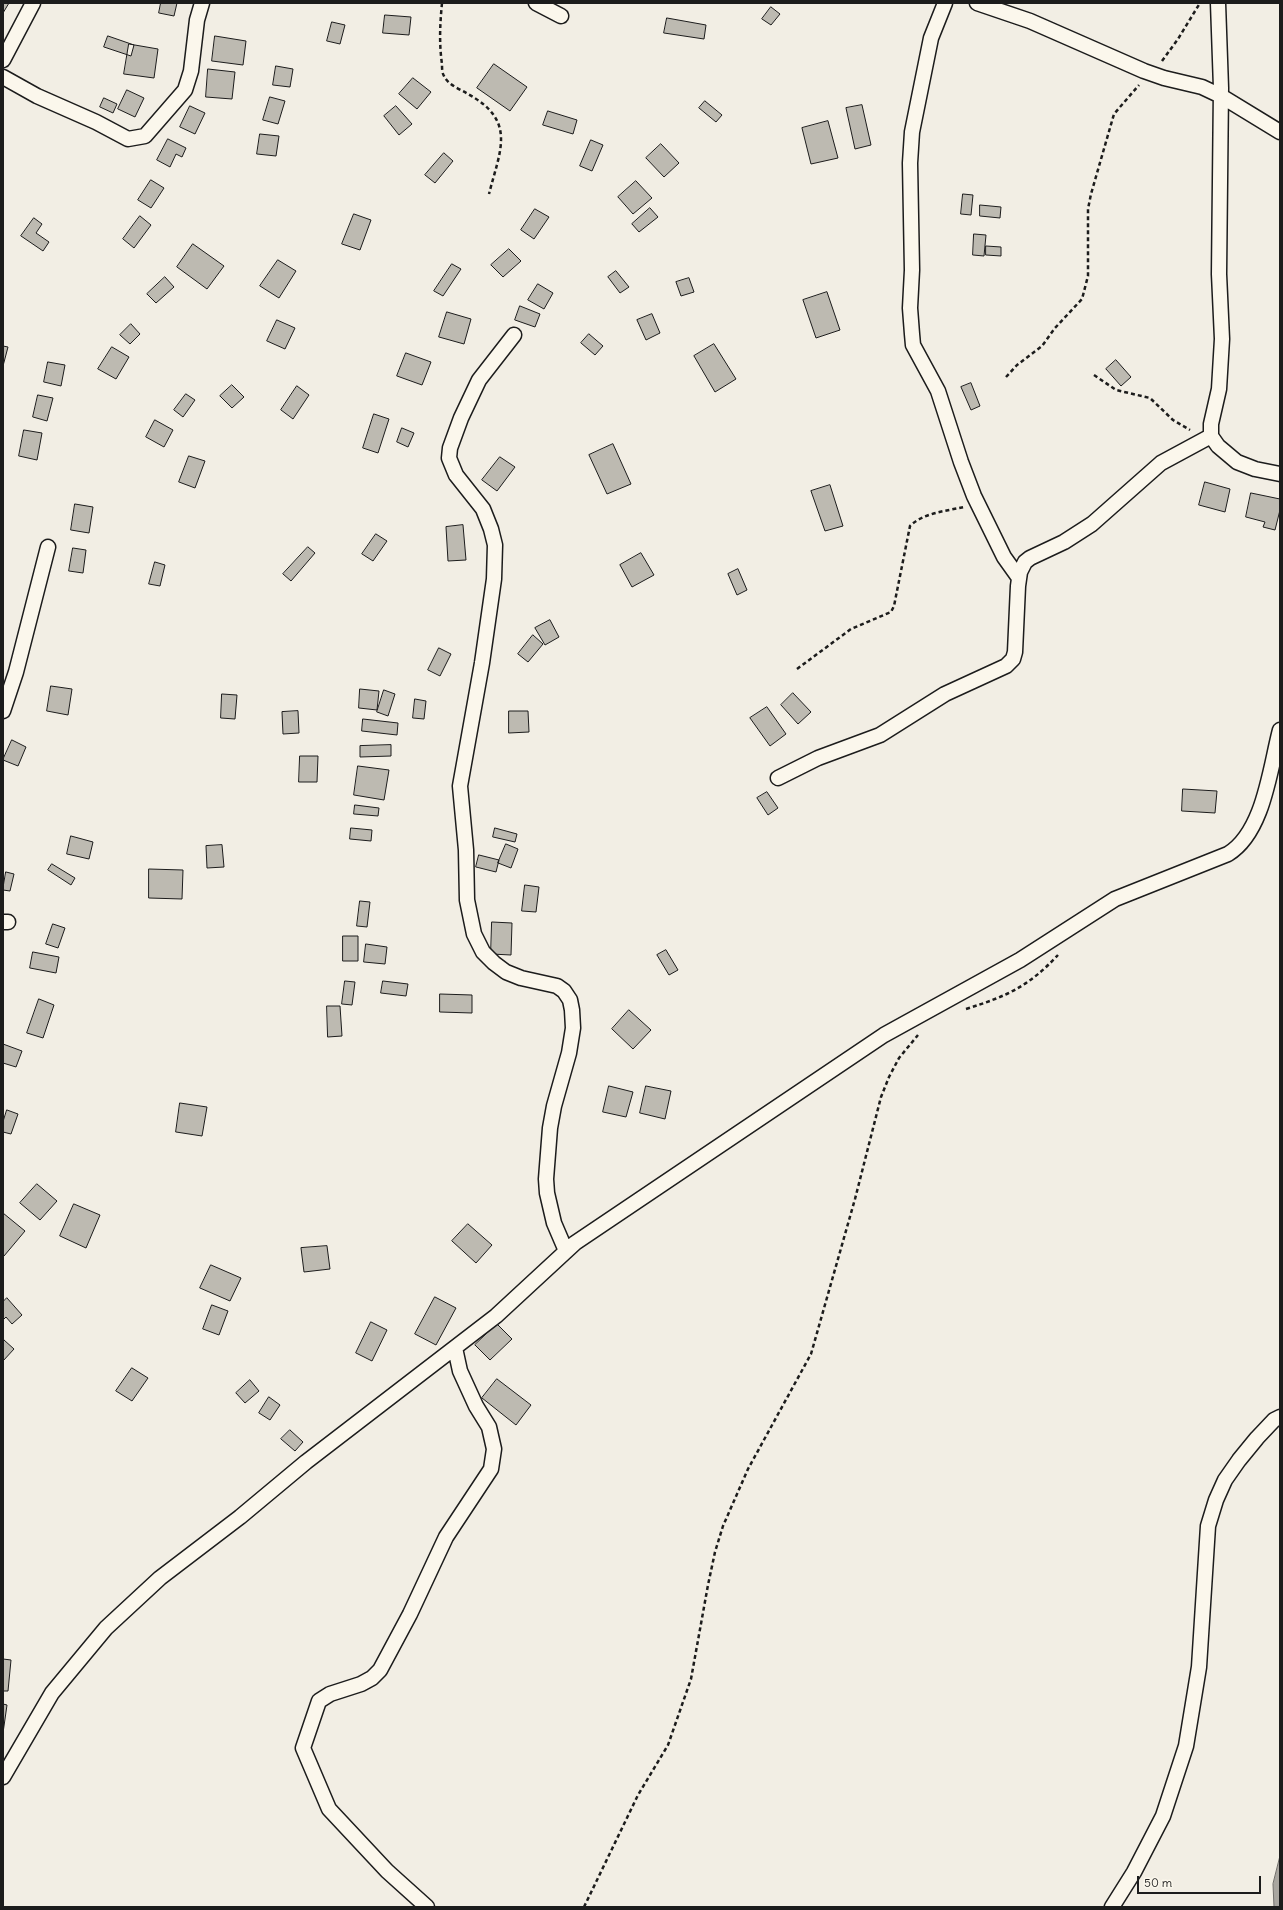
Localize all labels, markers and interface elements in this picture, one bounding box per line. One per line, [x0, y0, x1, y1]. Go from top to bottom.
scale bar [1139, 1868, 1263, 1894]
text: 50 m [1144, 1875, 1172, 1890]

